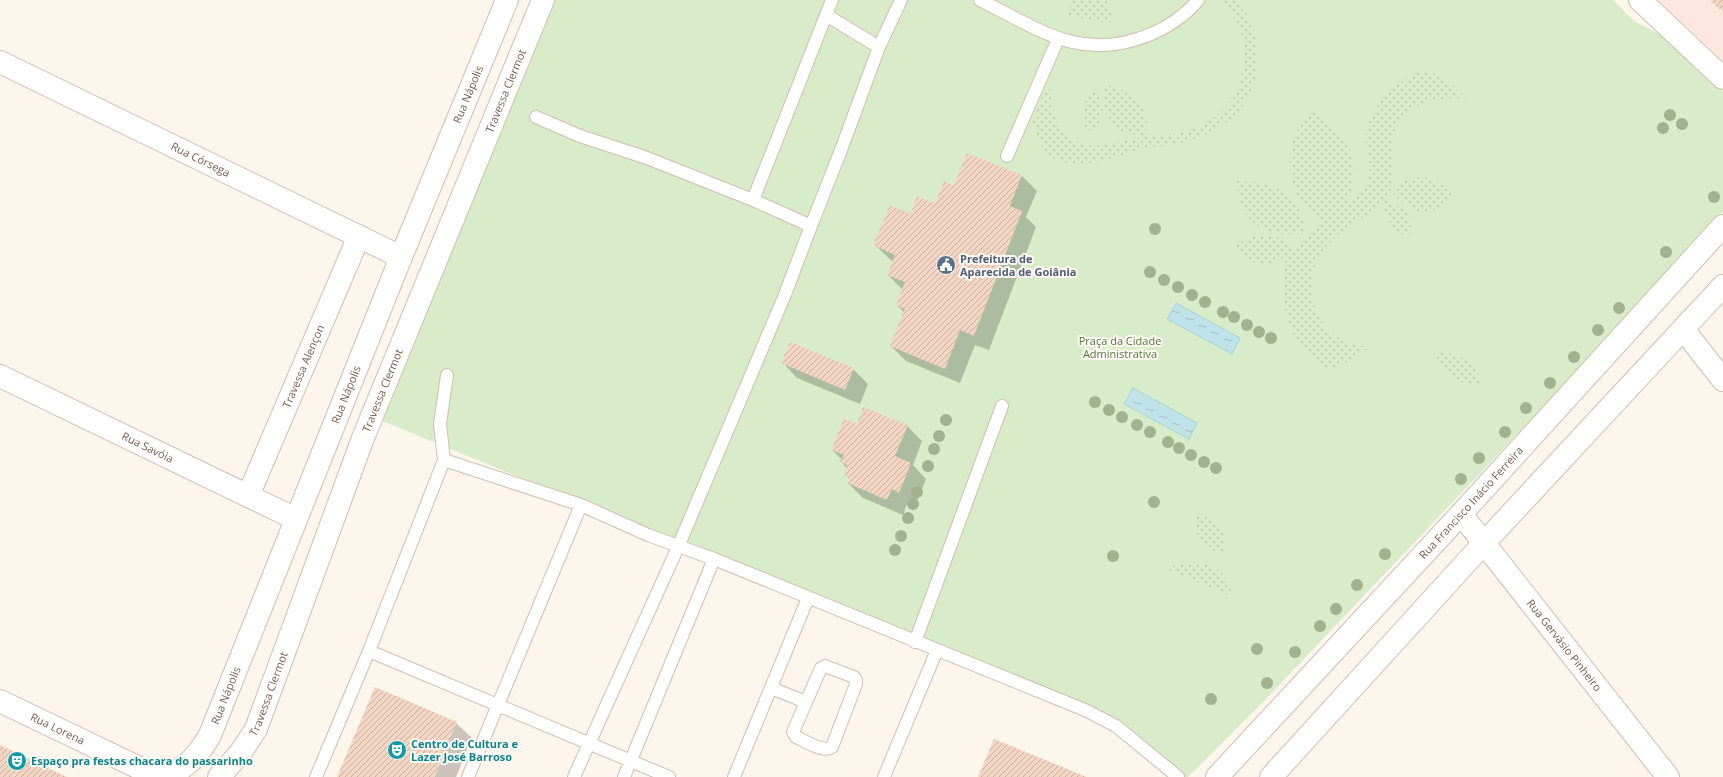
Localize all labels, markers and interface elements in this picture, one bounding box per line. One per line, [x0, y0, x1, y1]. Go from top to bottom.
street label: Travessa Clermot [481, 47, 529, 135]
street label: Rua Nápolis [449, 63, 486, 125]
street label: Rua Córsega [169, 138, 233, 180]
place label: Prefeitura de Aparecida de Goiânia [960, 251, 1077, 279]
public building icon: Prefeitura de Aparecida de Goiânia [935, 254, 957, 276]
street label: Travessa Alençon [278, 322, 327, 410]
park label: Praça da Cidade Administrativa [1079, 333, 1161, 361]
street label: Travessa Clermot [358, 346, 406, 434]
street label: Rua Nápolis [327, 363, 364, 426]
street label: Rua Savóia [120, 428, 176, 466]
street label: Rua Francisco Inácio Ferreira [1415, 443, 1526, 562]
street label: Rua Gervásio Pinheiro [1524, 596, 1606, 694]
street label: Travessa Clermot [245, 649, 291, 739]
street label: Rua Nápolis [207, 664, 244, 726]
street label: Rua Lorena [28, 709, 87, 748]
place label: Centro de Cultura e Lazer José Barroso [411, 736, 519, 764]
theatre icon: Centro de Cultura e Lazer José Barroso [386, 739, 408, 761]
theatre icon: Espaço pra festas chacara do passarinho [6, 750, 28, 772]
place label: Espaço pra festas chacara do passarinho [31, 753, 253, 768]

